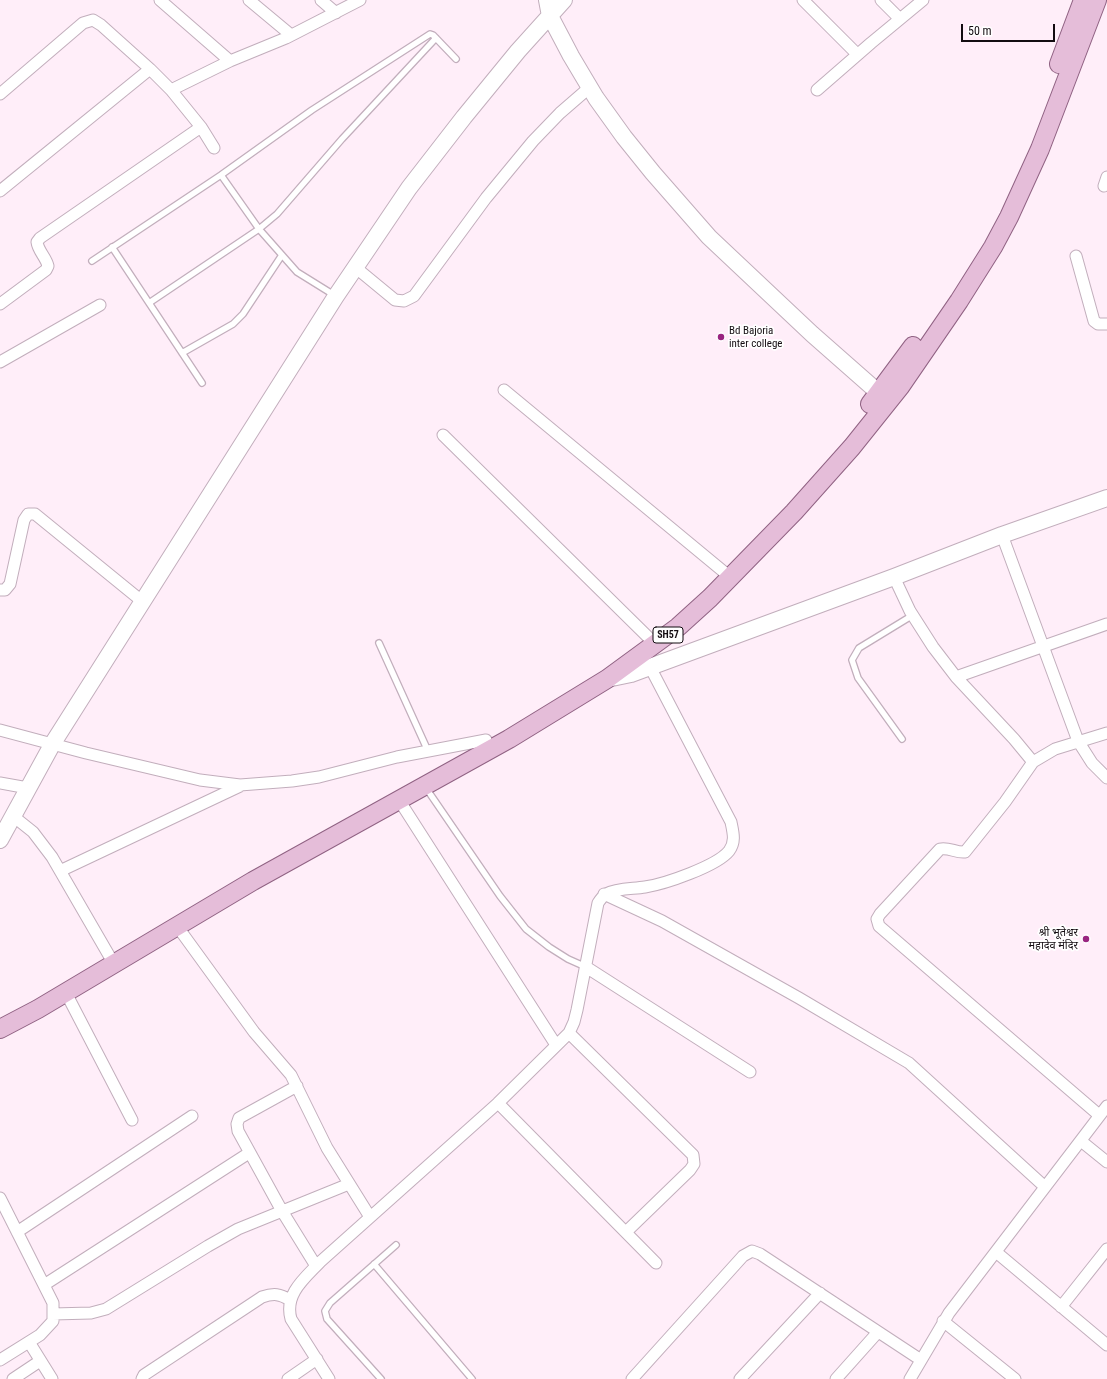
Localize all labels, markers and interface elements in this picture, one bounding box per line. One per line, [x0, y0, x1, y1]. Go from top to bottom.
scale bar [963, 16, 1057, 42]
text: 50 m [968, 24, 992, 38]
place label: Bd Bajoria inter college [729, 324, 783, 350]
marker: Bd Bajoria inter college [716, 332, 726, 342]
road number: SH57 [653, 627, 683, 643]
place label: श्री भूतेश्वर महादेव मंदिर [1028, 926, 1078, 952]
marker: श्री भूतेश्वर महादेव मंदिर [1081, 934, 1091, 944]

